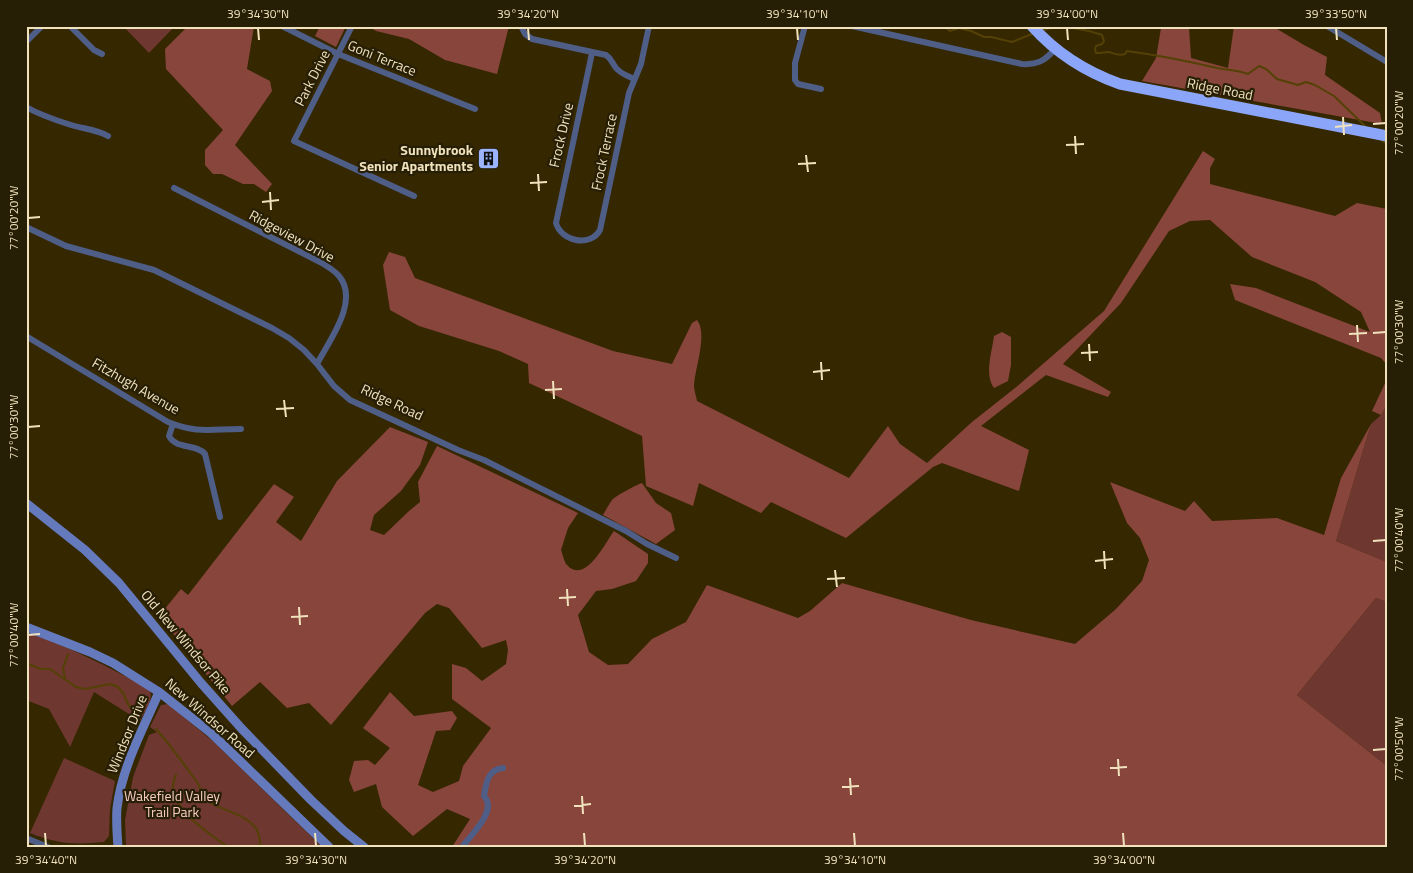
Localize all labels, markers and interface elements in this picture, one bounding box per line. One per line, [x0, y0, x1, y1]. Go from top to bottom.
text: 39°34'30"N [227, 4, 289, 23]
text: 39°34'20"N [497, 4, 559, 23]
text: 39°34'10"N [766, 4, 828, 23]
text: 39°34'00"N [1036, 4, 1098, 23]
text: 39°33'50"N [1305, 4, 1367, 23]
street label: Goni Terrace [345, 34, 420, 81]
street label: Park Drive [288, 46, 335, 109]
street label: Ridge Road [1185, 72, 1255, 105]
text: 77°00'20"W [1389, 90, 1408, 155]
street label: Frock Drive [543, 101, 578, 169]
street label: Frock Terrace [585, 112, 622, 192]
place label: Sunnybrook Senior Apartments [359, 139, 474, 176]
building icon: Sunnybrook Senior Apartments [477, 146, 501, 170]
text: 77°00'20"W [4, 185, 23, 250]
street label: Ridgeview Drive [246, 204, 339, 267]
text: 77°00'30"W [1389, 299, 1408, 364]
street label: Fitzhugh Avenue [88, 352, 184, 419]
street label: Ridge Road [358, 378, 427, 425]
text: 77°00'30"W [4, 394, 23, 459]
text: 77°00'40"W [1389, 507, 1408, 572]
street label: Old New Windsor Pike [136, 585, 236, 698]
text: 77°00'40"W [4, 602, 23, 667]
street label: New Windsor Road [161, 673, 260, 763]
street label: Windsor Drive [101, 691, 152, 776]
text: 77°00'50"W [1389, 716, 1408, 781]
park label: Wakefield Valley Trail Park [124, 785, 220, 822]
text: 39°34'40"N [15, 850, 77, 869]
text: 39°34'30"N [285, 850, 347, 869]
text: 39°34'20"N [554, 850, 616, 869]
text: 39°34'10"N [824, 850, 886, 869]
text: 39°34'00"N [1093, 850, 1155, 869]

